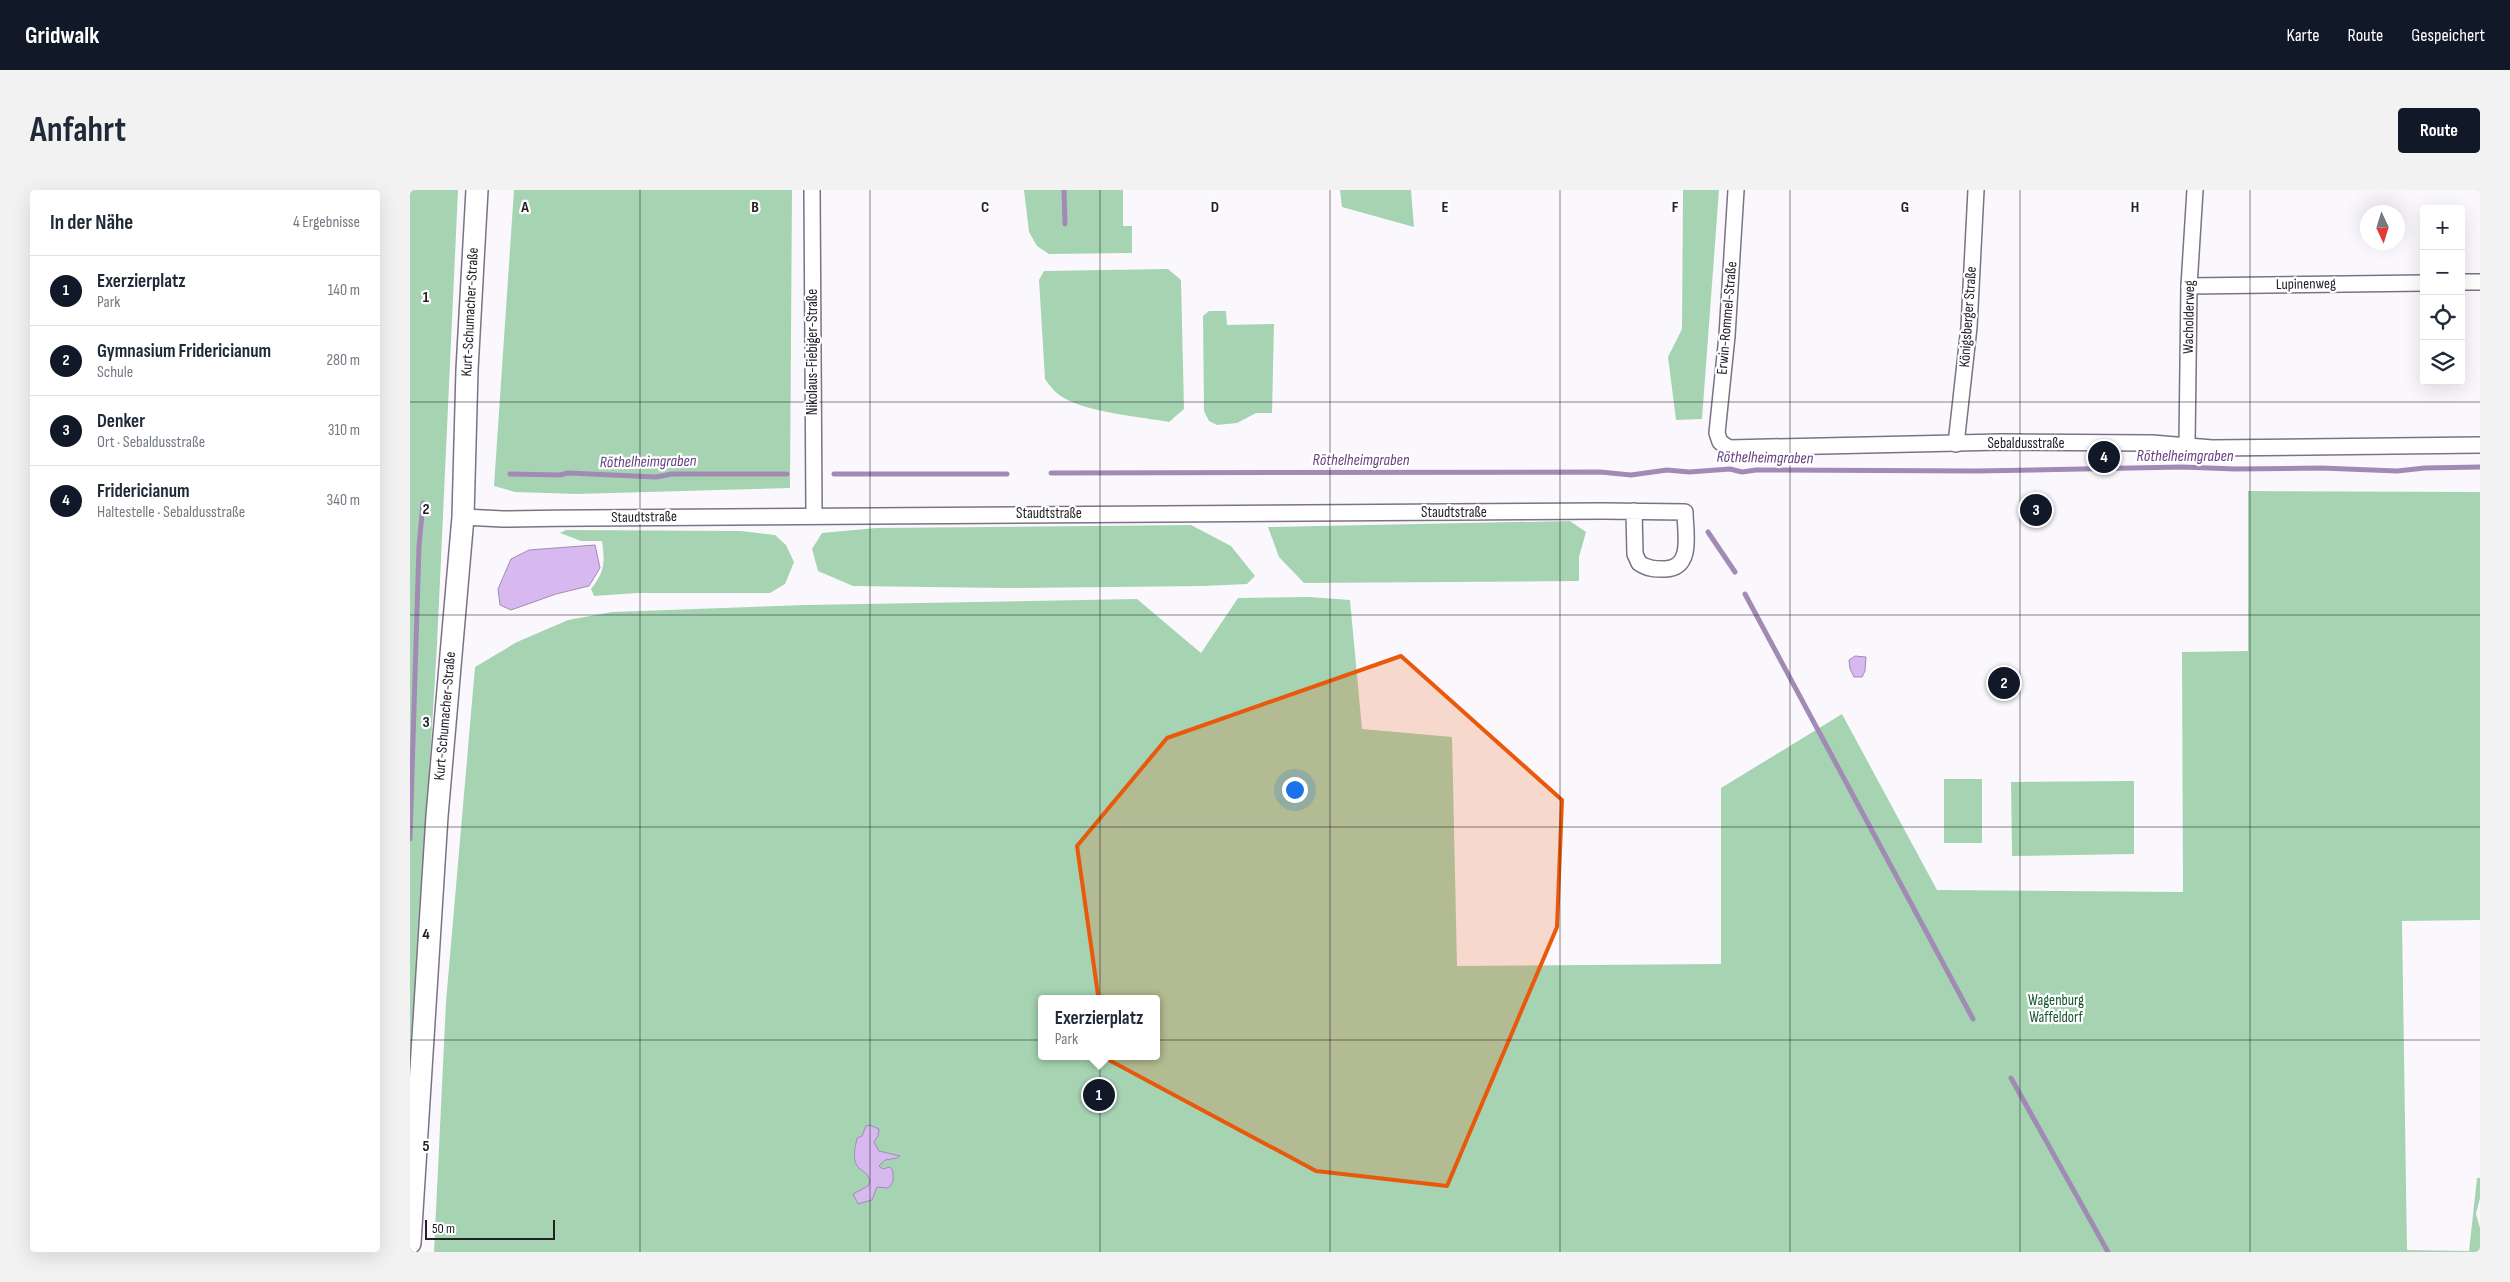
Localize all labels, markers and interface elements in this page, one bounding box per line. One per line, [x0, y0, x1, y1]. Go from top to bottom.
text: Gridwalk [25, 21, 99, 50]
text: Karte [2287, 25, 2320, 46]
text: Route [2348, 25, 2383, 46]
text: Gespeichert [2411, 25, 2485, 46]
button: Route [2398, 108, 2480, 153]
text: Anfahrt [30, 109, 126, 152]
text: A [520, 198, 529, 217]
text: B [751, 198, 759, 217]
text: C [981, 198, 989, 217]
text: D [1211, 198, 1219, 217]
text: E [1442, 198, 1449, 217]
text: F [1672, 198, 1679, 217]
text: G [1901, 198, 1909, 217]
text: H [2131, 198, 2139, 217]
north arrow [2360, 205, 2405, 250]
map controls [2420, 205, 2465, 385]
button: + [2420, 205, 2465, 250]
text: In der Nähe [50, 210, 133, 235]
text: 4 Ergebnisse [293, 213, 360, 232]
street label: Kurt-Schumacher-Straße [457, 247, 483, 377]
button: − [2420, 250, 2465, 295]
street label: Erwin-Rommel-Straße [1713, 261, 1741, 375]
street label: Königsberger Straße [1955, 266, 1981, 368]
text: Exerzierplatz [97, 270, 186, 293]
street label: Lupinenweg [2276, 274, 2336, 294]
street label: Wacholderweg [2179, 280, 2199, 354]
text: 1 [63, 281, 69, 300]
text: 140 m [328, 281, 360, 300]
text: 1 [423, 288, 430, 307]
street label: Nikolaus-Fiebiger-Straße [803, 289, 822, 415]
text: Park [97, 293, 120, 312]
button: locate [2420, 295, 2465, 340]
text: Gymnasium Fridericianum [97, 340, 271, 363]
button: layers [2420, 340, 2465, 385]
text: 2 [62, 351, 70, 370]
text: 280 m [326, 351, 360, 370]
text: Schule [97, 363, 133, 382]
text: Denker [97, 410, 145, 433]
text: 3 [62, 421, 70, 440]
text: 310 m [328, 421, 360, 440]
text: Ort · Sebaldusstraße [97, 433, 205, 452]
street label: Sebaldusstraße [1987, 434, 2065, 453]
pin: 4 [2088, 438, 2120, 476]
water label: Röthelheimgraben [2137, 447, 2234, 466]
water label: Röthelheimgraben [1716, 448, 1814, 468]
water label: Röthelheimgraben [1313, 451, 1410, 470]
water label: Röthelheimgraben [599, 452, 697, 472]
text: Fridericianum [97, 480, 190, 503]
text: 4 [62, 491, 70, 510]
text: 340 m [327, 491, 360, 510]
pin: 3 [2020, 491, 2052, 529]
text: 2 [422, 500, 430, 519]
text: Haltestelle · Sebaldusstraße [97, 503, 245, 522]
street label: Staudtstraße [1421, 503, 1487, 522]
street label: Staudtstraße [1016, 504, 1082, 523]
street label: Staudtstraße [611, 507, 677, 527]
street label: Kurt-Schumacher-Straße [430, 651, 460, 781]
pin: 2 [1988, 664, 2020, 702]
text: 3 [422, 713, 430, 732]
your location [1282, 777, 1308, 803]
text: 4 [422, 925, 430, 944]
park label: Wagenburg Waffeldorf [2028, 991, 2084, 1027]
popup [1038, 995, 1160, 1060]
text: Exerzierplatz [1055, 1007, 1143, 1030]
text: Park [1055, 1030, 1078, 1049]
pin: 1 [1083, 1076, 1115, 1114]
text: 5 [422, 1137, 430, 1156]
scale bar [425, 1217, 555, 1240]
text: 50 m [432, 1220, 455, 1237]

